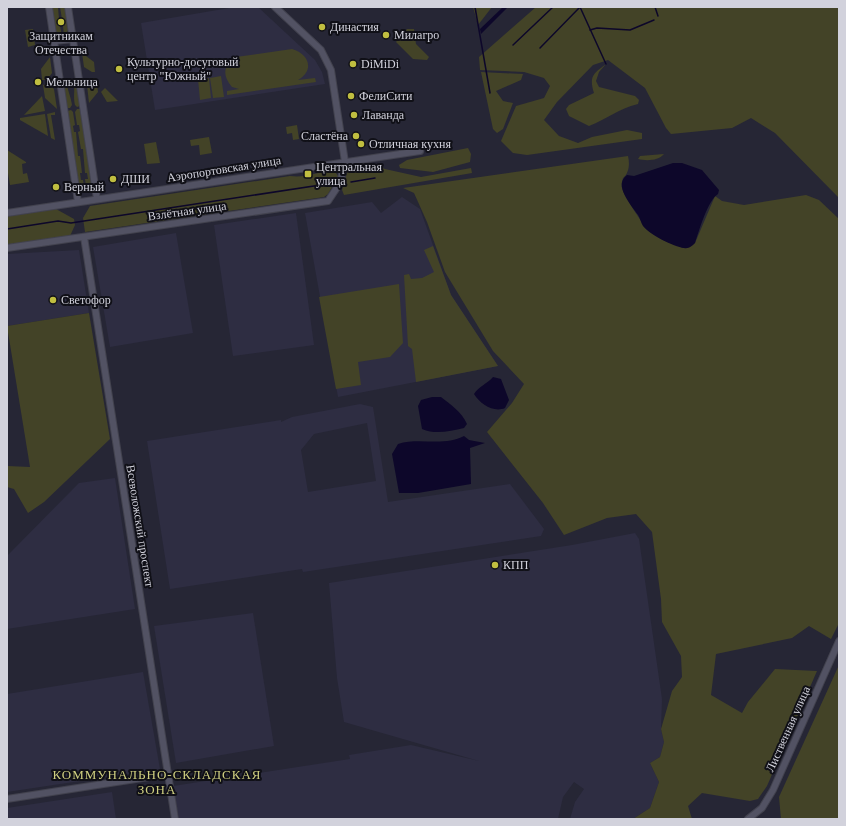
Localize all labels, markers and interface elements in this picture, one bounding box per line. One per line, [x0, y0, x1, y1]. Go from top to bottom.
marker: Защитникам Отечества [56, 17, 66, 27]
place label: Династия [330, 20, 379, 34]
marker: Династия [317, 22, 327, 32]
place label: Милагро [394, 28, 439, 42]
place label: Защитникам Отечества [29, 29, 93, 57]
marker: Милагро [381, 30, 391, 40]
place label: Культурно-досуговый центр "Южный" [127, 55, 239, 83]
place label: DiMiDi [361, 57, 400, 71]
marker: DiMiDi [348, 59, 358, 69]
marker: Культурно-досуговый центр "Южный" [114, 64, 124, 74]
place label: Мельница [46, 75, 99, 89]
marker: Мельница [33, 77, 43, 87]
place label: ФелиСити [359, 89, 413, 103]
marker: ФелиСити [346, 91, 356, 101]
place label: Лаванда [362, 108, 405, 122]
marker: Лаванда [349, 110, 359, 120]
place label: Сластёна [301, 129, 349, 143]
marker: Сластёна [351, 131, 361, 141]
place label: Отличная кухня [369, 137, 451, 151]
marker: Отличная кухня [356, 139, 366, 149]
street label: Аэропортовская улица [166, 153, 283, 185]
place label: Центральная улица [316, 160, 382, 188]
marker: Центральная улица [303, 169, 313, 179]
place label: ДШИ [121, 172, 150, 186]
marker: ДШИ [108, 174, 118, 184]
place label: Верный [64, 180, 105, 194]
marker: Верный [51, 182, 61, 192]
street label: Взлётная улица [147, 198, 228, 223]
place label: Светофор [61, 293, 111, 307]
marker: Светофор [48, 295, 58, 305]
street label: Всеволожский проспект [123, 464, 157, 589]
place label: КПП [503, 558, 529, 572]
marker: КПП [490, 560, 500, 570]
street label: Лиственная улица [763, 683, 813, 774]
district label: КОММУНАЛЬНО-СКЛАДСКАЯ ЗОНА [52, 767, 262, 797]

